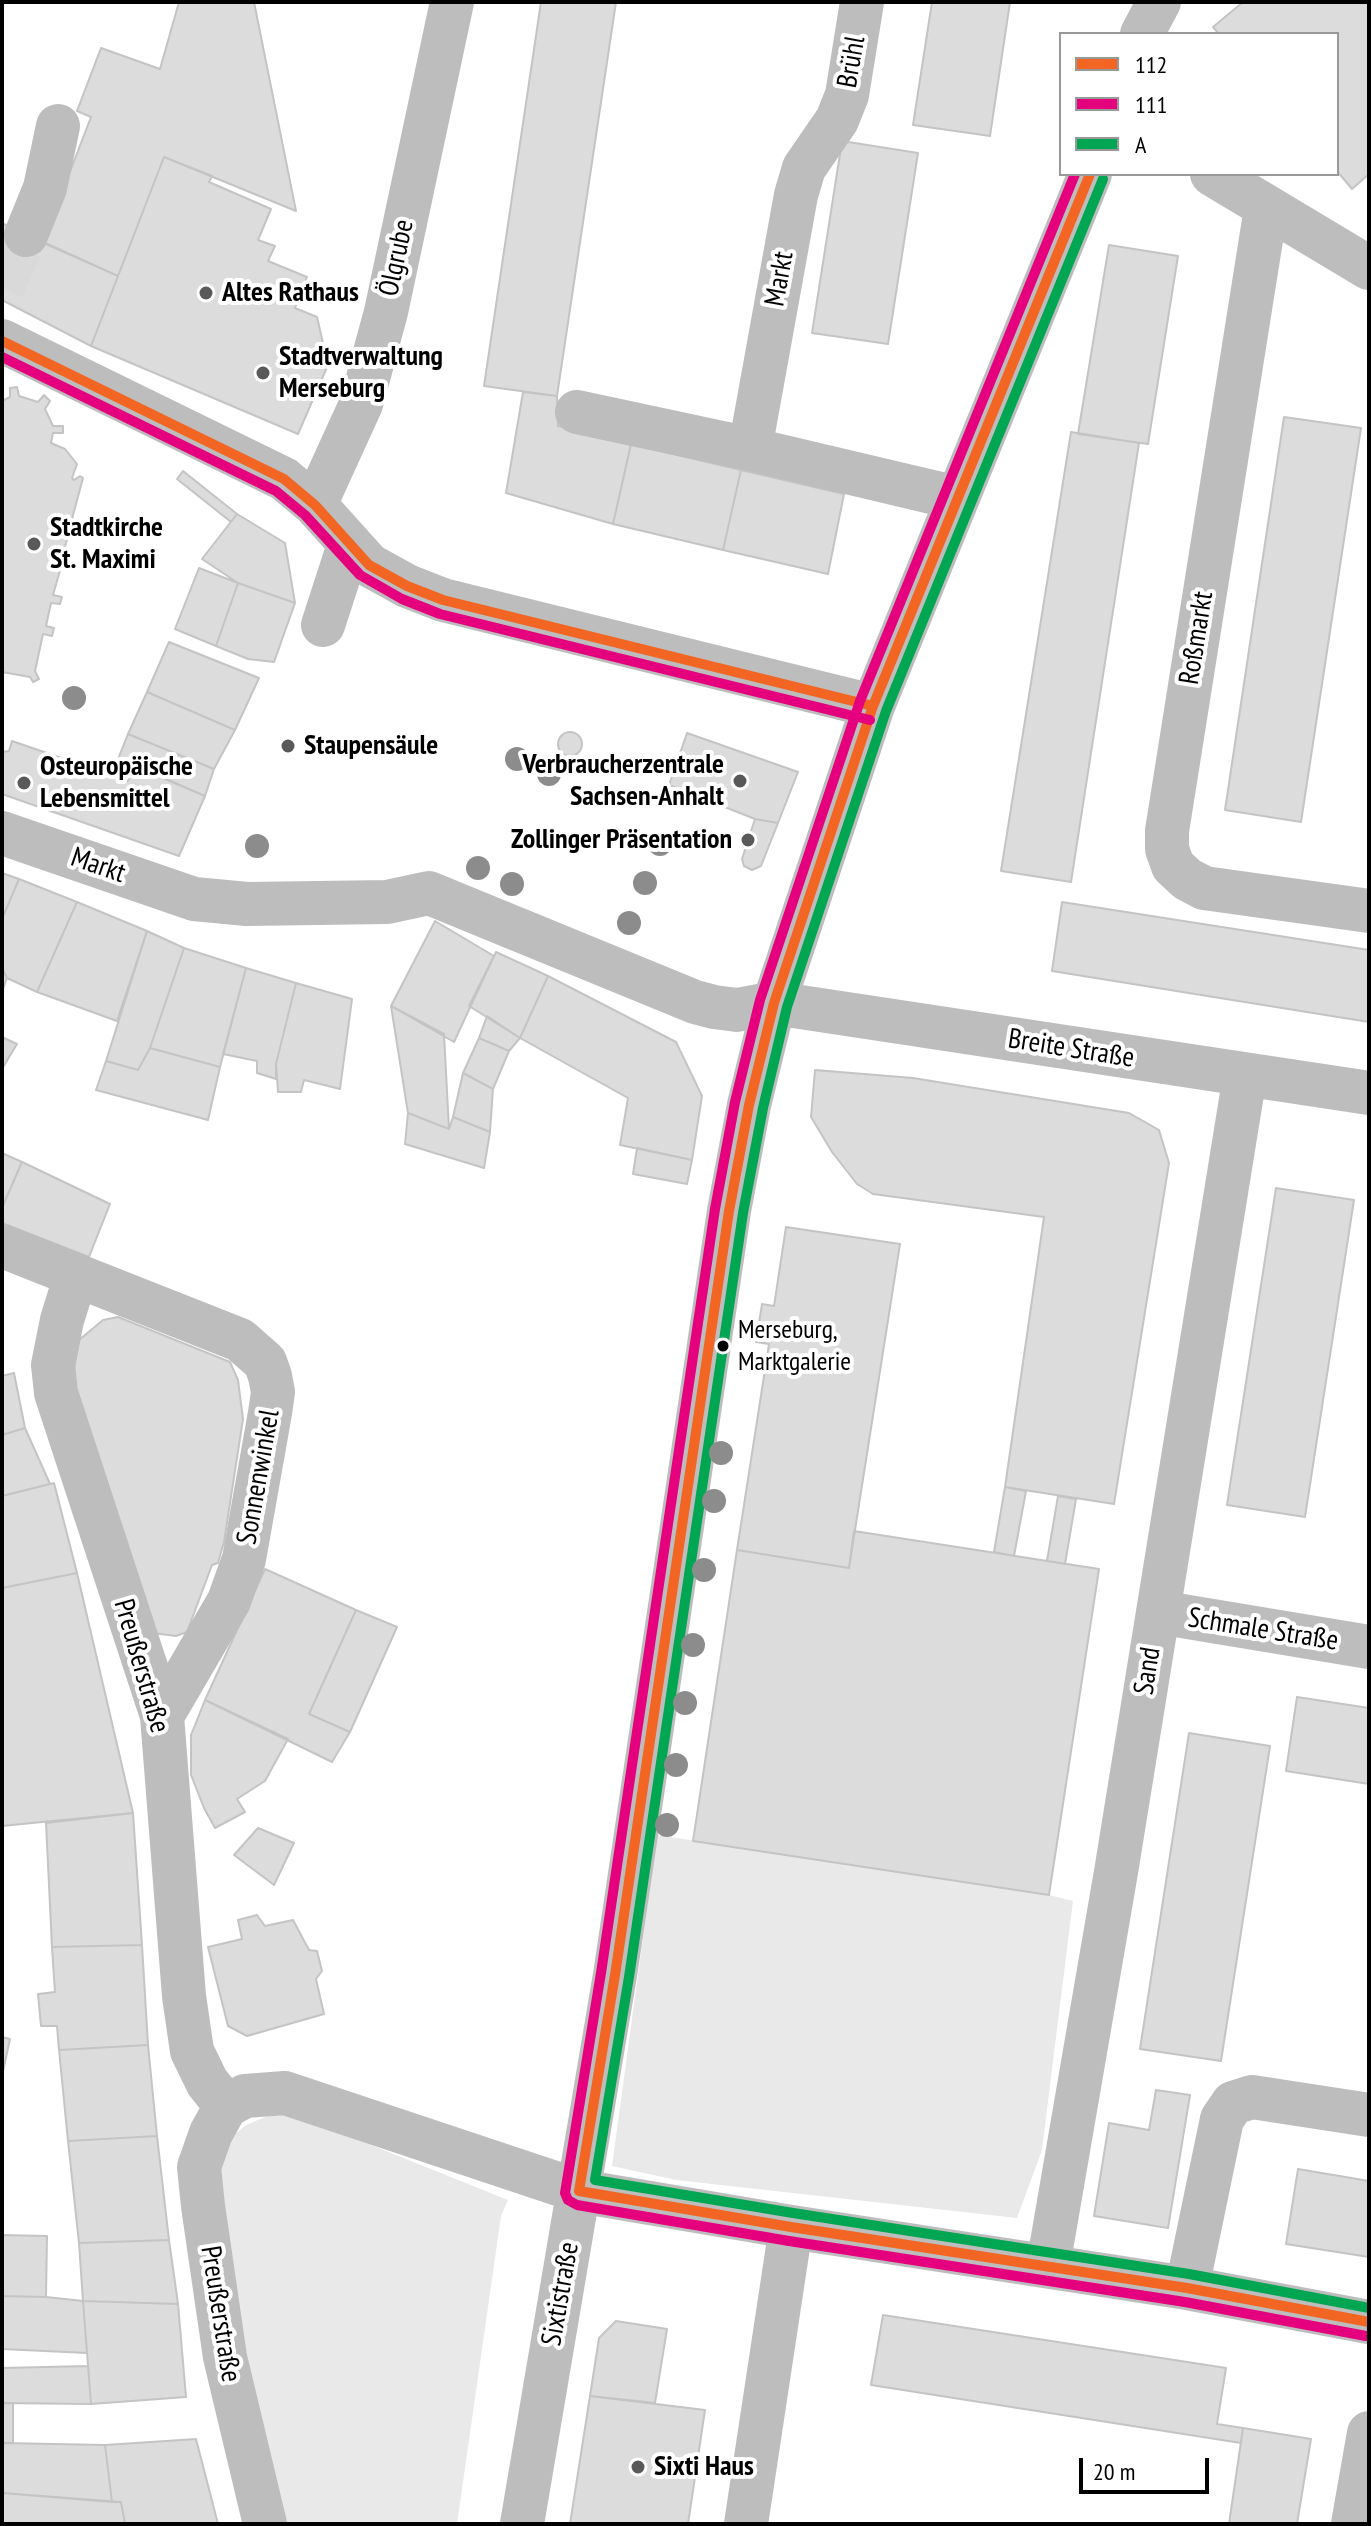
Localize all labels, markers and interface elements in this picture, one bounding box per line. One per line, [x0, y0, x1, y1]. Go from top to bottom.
legend [1059, 32, 1339, 176]
street label: Brühl [831, 34, 873, 90]
text: 112 [1135, 49, 1167, 80]
text: 111 [1135, 89, 1167, 120]
text: A [1135, 129, 1146, 160]
street label: Ölgrube [373, 217, 421, 299]
street label: Markt [759, 249, 801, 309]
place label: Altes Rathaus [222, 276, 359, 310]
marker: Altes Rathaus [197, 284, 215, 302]
place label: Stadtverwaltung Merseburg [279, 340, 443, 406]
marker: Stadtverwaltung Merseburg [254, 364, 272, 382]
place label: Stadtkirche St. Maximi [50, 511, 163, 577]
marker: Stadtkirche St. Maximi [25, 535, 43, 553]
street label: Roßmarkt [1173, 589, 1221, 687]
place label: Staupensäule [304, 729, 438, 763]
marker: Staupensäule [279, 737, 297, 755]
place label: Verbraucherzentrale Sachsen-Anhalt [522, 748, 724, 814]
place label: Osteuropäische Lebensmittel [40, 750, 193, 816]
marker: Verbraucherzentrale Sachsen-Anhalt [731, 772, 749, 790]
marker: Osteuropäische Lebensmittel [15, 774, 33, 792]
place label: Zollinger Präsentation [511, 823, 732, 857]
marker: Zollinger Präsentation [739, 831, 757, 849]
street label: Markt [66, 841, 130, 891]
street label: Breite Straße [1006, 1022, 1136, 1076]
place label: Merseburg, Marktgalerie [738, 1315, 851, 1376]
marker: Merseburg, Marktgalerie [715, 1338, 731, 1354]
street label: Sonnenwinkel [231, 1407, 287, 1547]
street label: Preußerstraße [106, 1595, 176, 1737]
street label: Schmale Straße [1186, 1602, 1340, 1658]
street label: Sand [1128, 1645, 1168, 1697]
street label: Sixtistraße [535, 2240, 587, 2348]
street label: Preußerstraße [193, 2244, 247, 2384]
scale bar [1083, 2442, 1213, 2492]
place label: Sixti Haus [654, 2450, 754, 2484]
text: 20 m [1093, 2456, 1135, 2487]
marker: Sixti Haus [629, 2458, 647, 2476]

